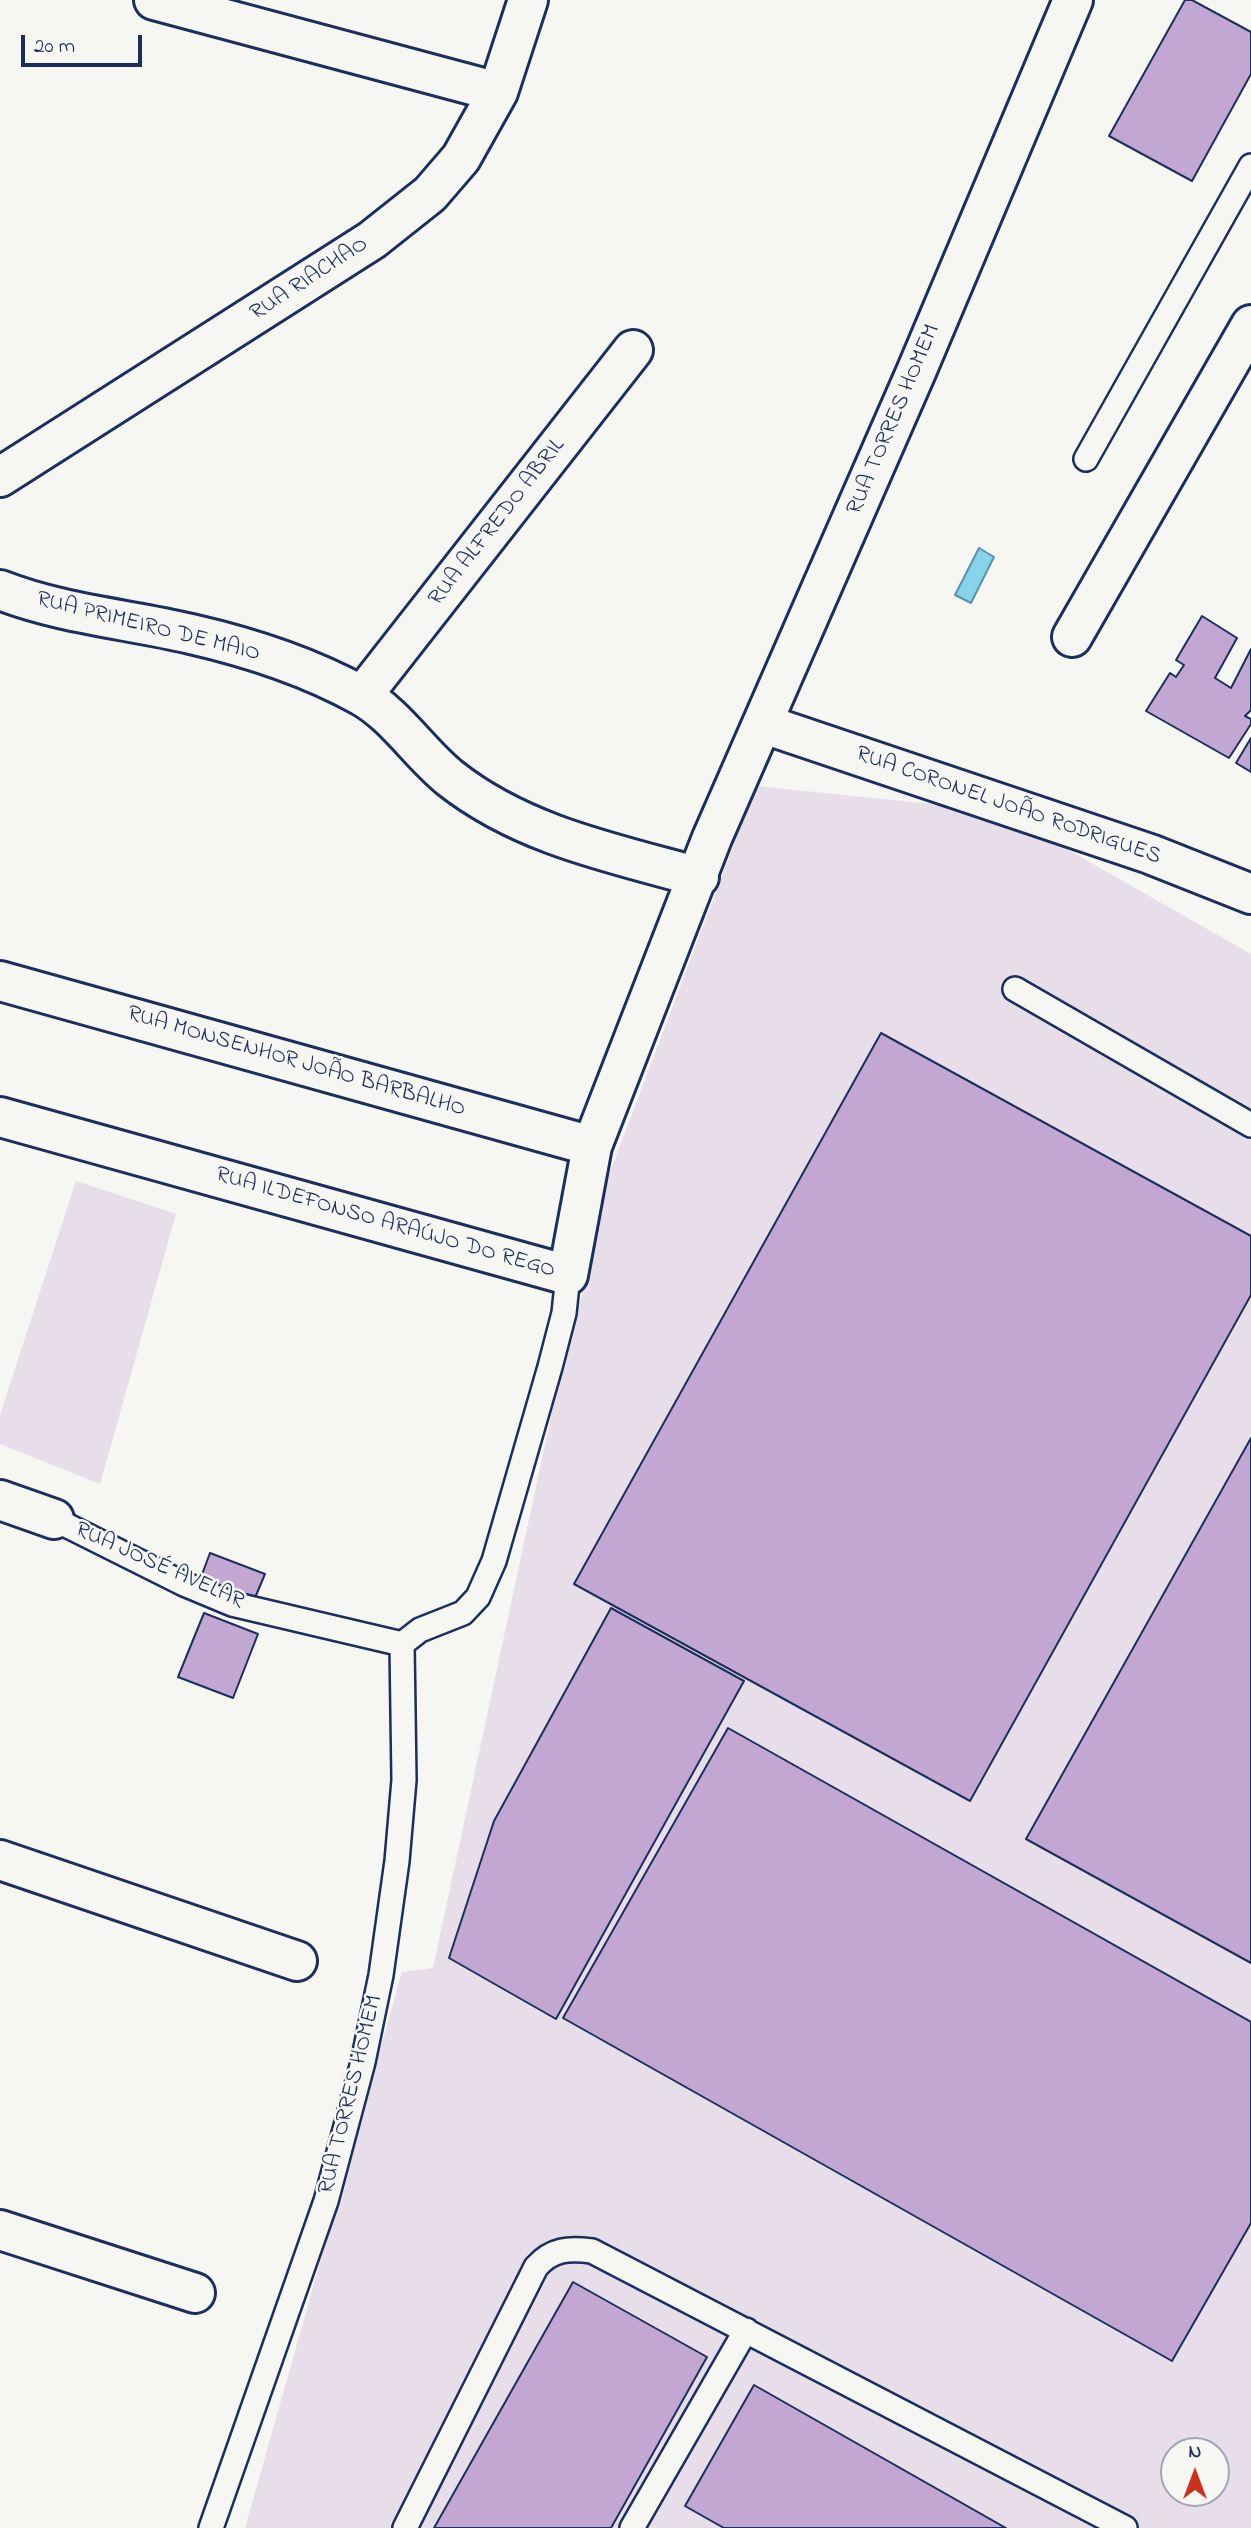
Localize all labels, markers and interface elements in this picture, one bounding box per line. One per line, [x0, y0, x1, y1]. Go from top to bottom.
scale bar [24, 21, 145, 65]
text: 20 m [34, 32, 75, 62]
street label: RUA RIACHAO [246, 232, 374, 328]
street label: RUA TORRES HOMEM [842, 321, 948, 519]
street label: RUA ALFREDO ABRIL [424, 434, 572, 612]
street label: RUA PRIMEIRO DE MAIO [33, 587, 263, 669]
street label: RUA CORONEL JOÃO RODRIGUES [852, 742, 1164, 872]
street label: RUA MONSENHOR JOÃO BARBALHO [124, 1001, 468, 1125]
street label: RUA ILDEFONSO ARAÚJO DO REGO [212, 1162, 558, 1286]
street label: RUA JOSÉ AVELAR [70, 1517, 248, 1617]
street label: RUA TORRES HOMEM [314, 1993, 390, 2197]
north arrow [1160, 2437, 1230, 2507]
text: N [1189, 2439, 1201, 2466]

